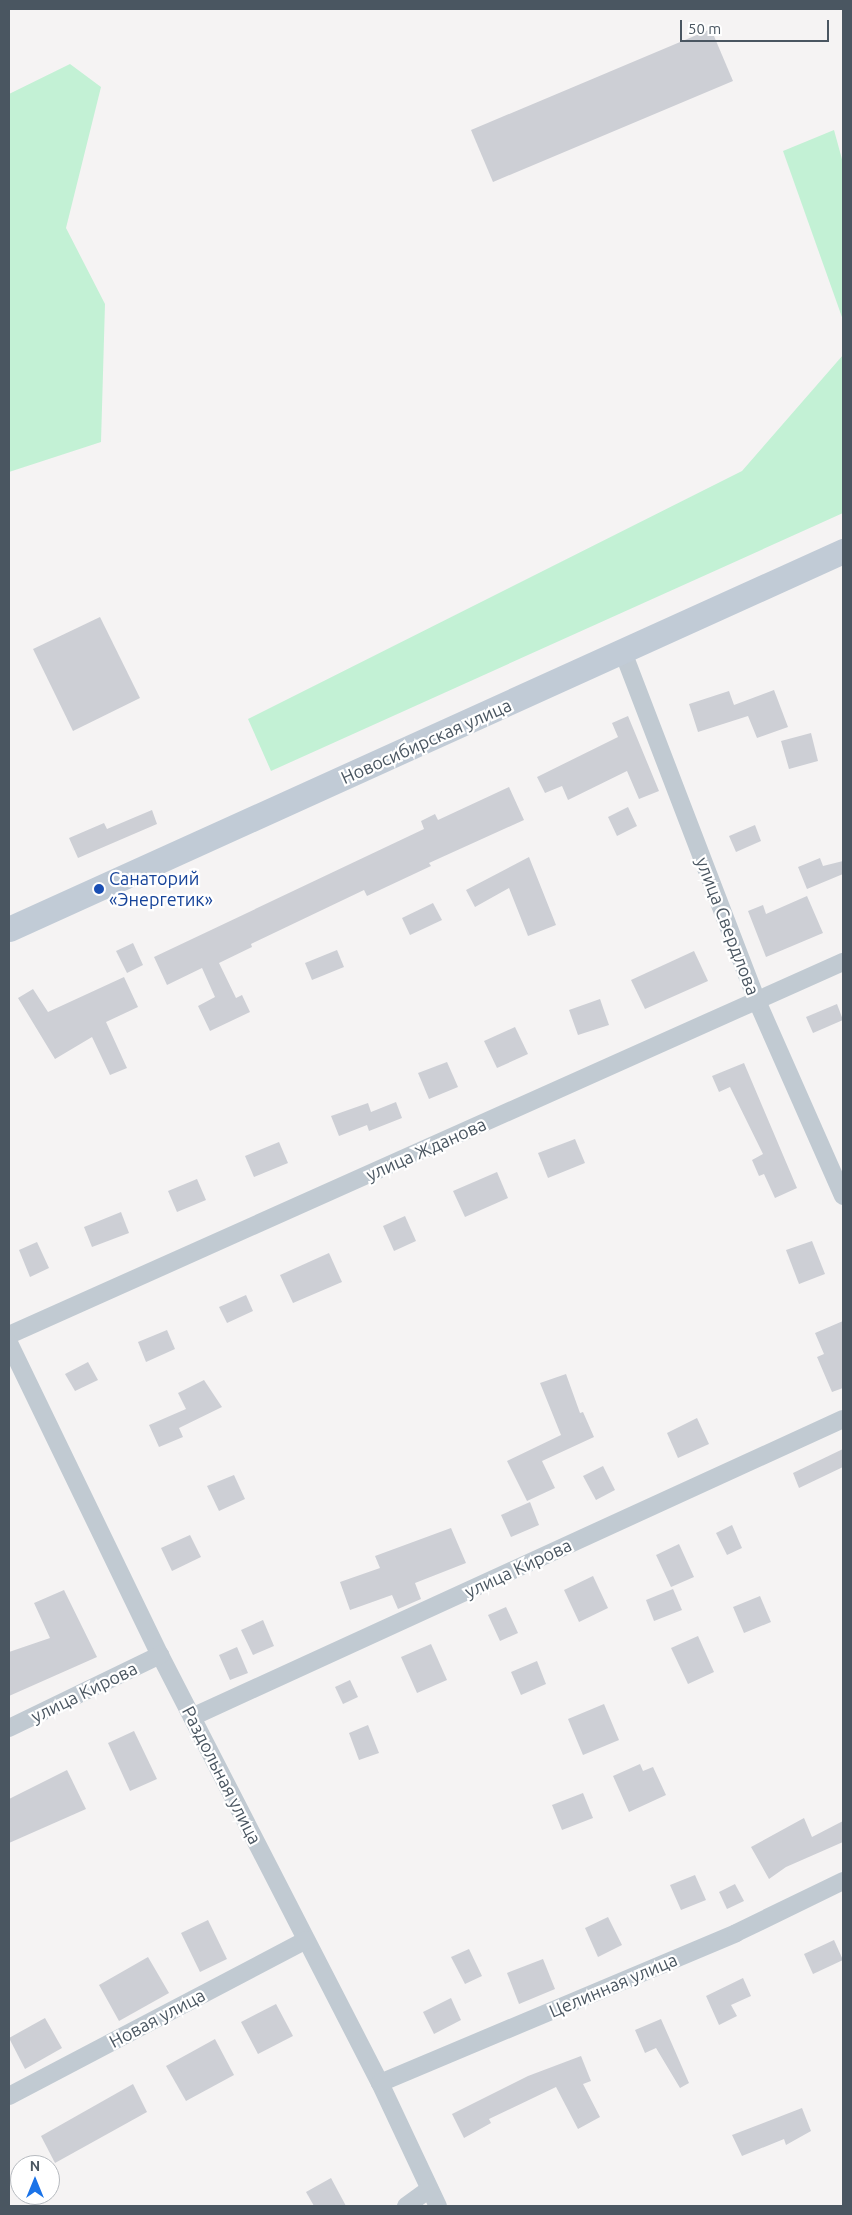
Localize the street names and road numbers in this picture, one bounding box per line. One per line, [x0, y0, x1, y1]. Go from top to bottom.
street label: Новосибирская улица [337, 694, 515, 788]
street label: улица Свердлова [692, 854, 764, 998]
street label: улица Жданова [363, 1113, 489, 1185]
street label: улица Кирова [461, 1534, 575, 1602]
street label: улица Кирова [27, 1657, 141, 1727]
street label: Раздольная улица [178, 1702, 266, 1848]
street label: Целинная улица [546, 1948, 680, 2022]
street label: Новая улица [105, 1984, 209, 2052]

